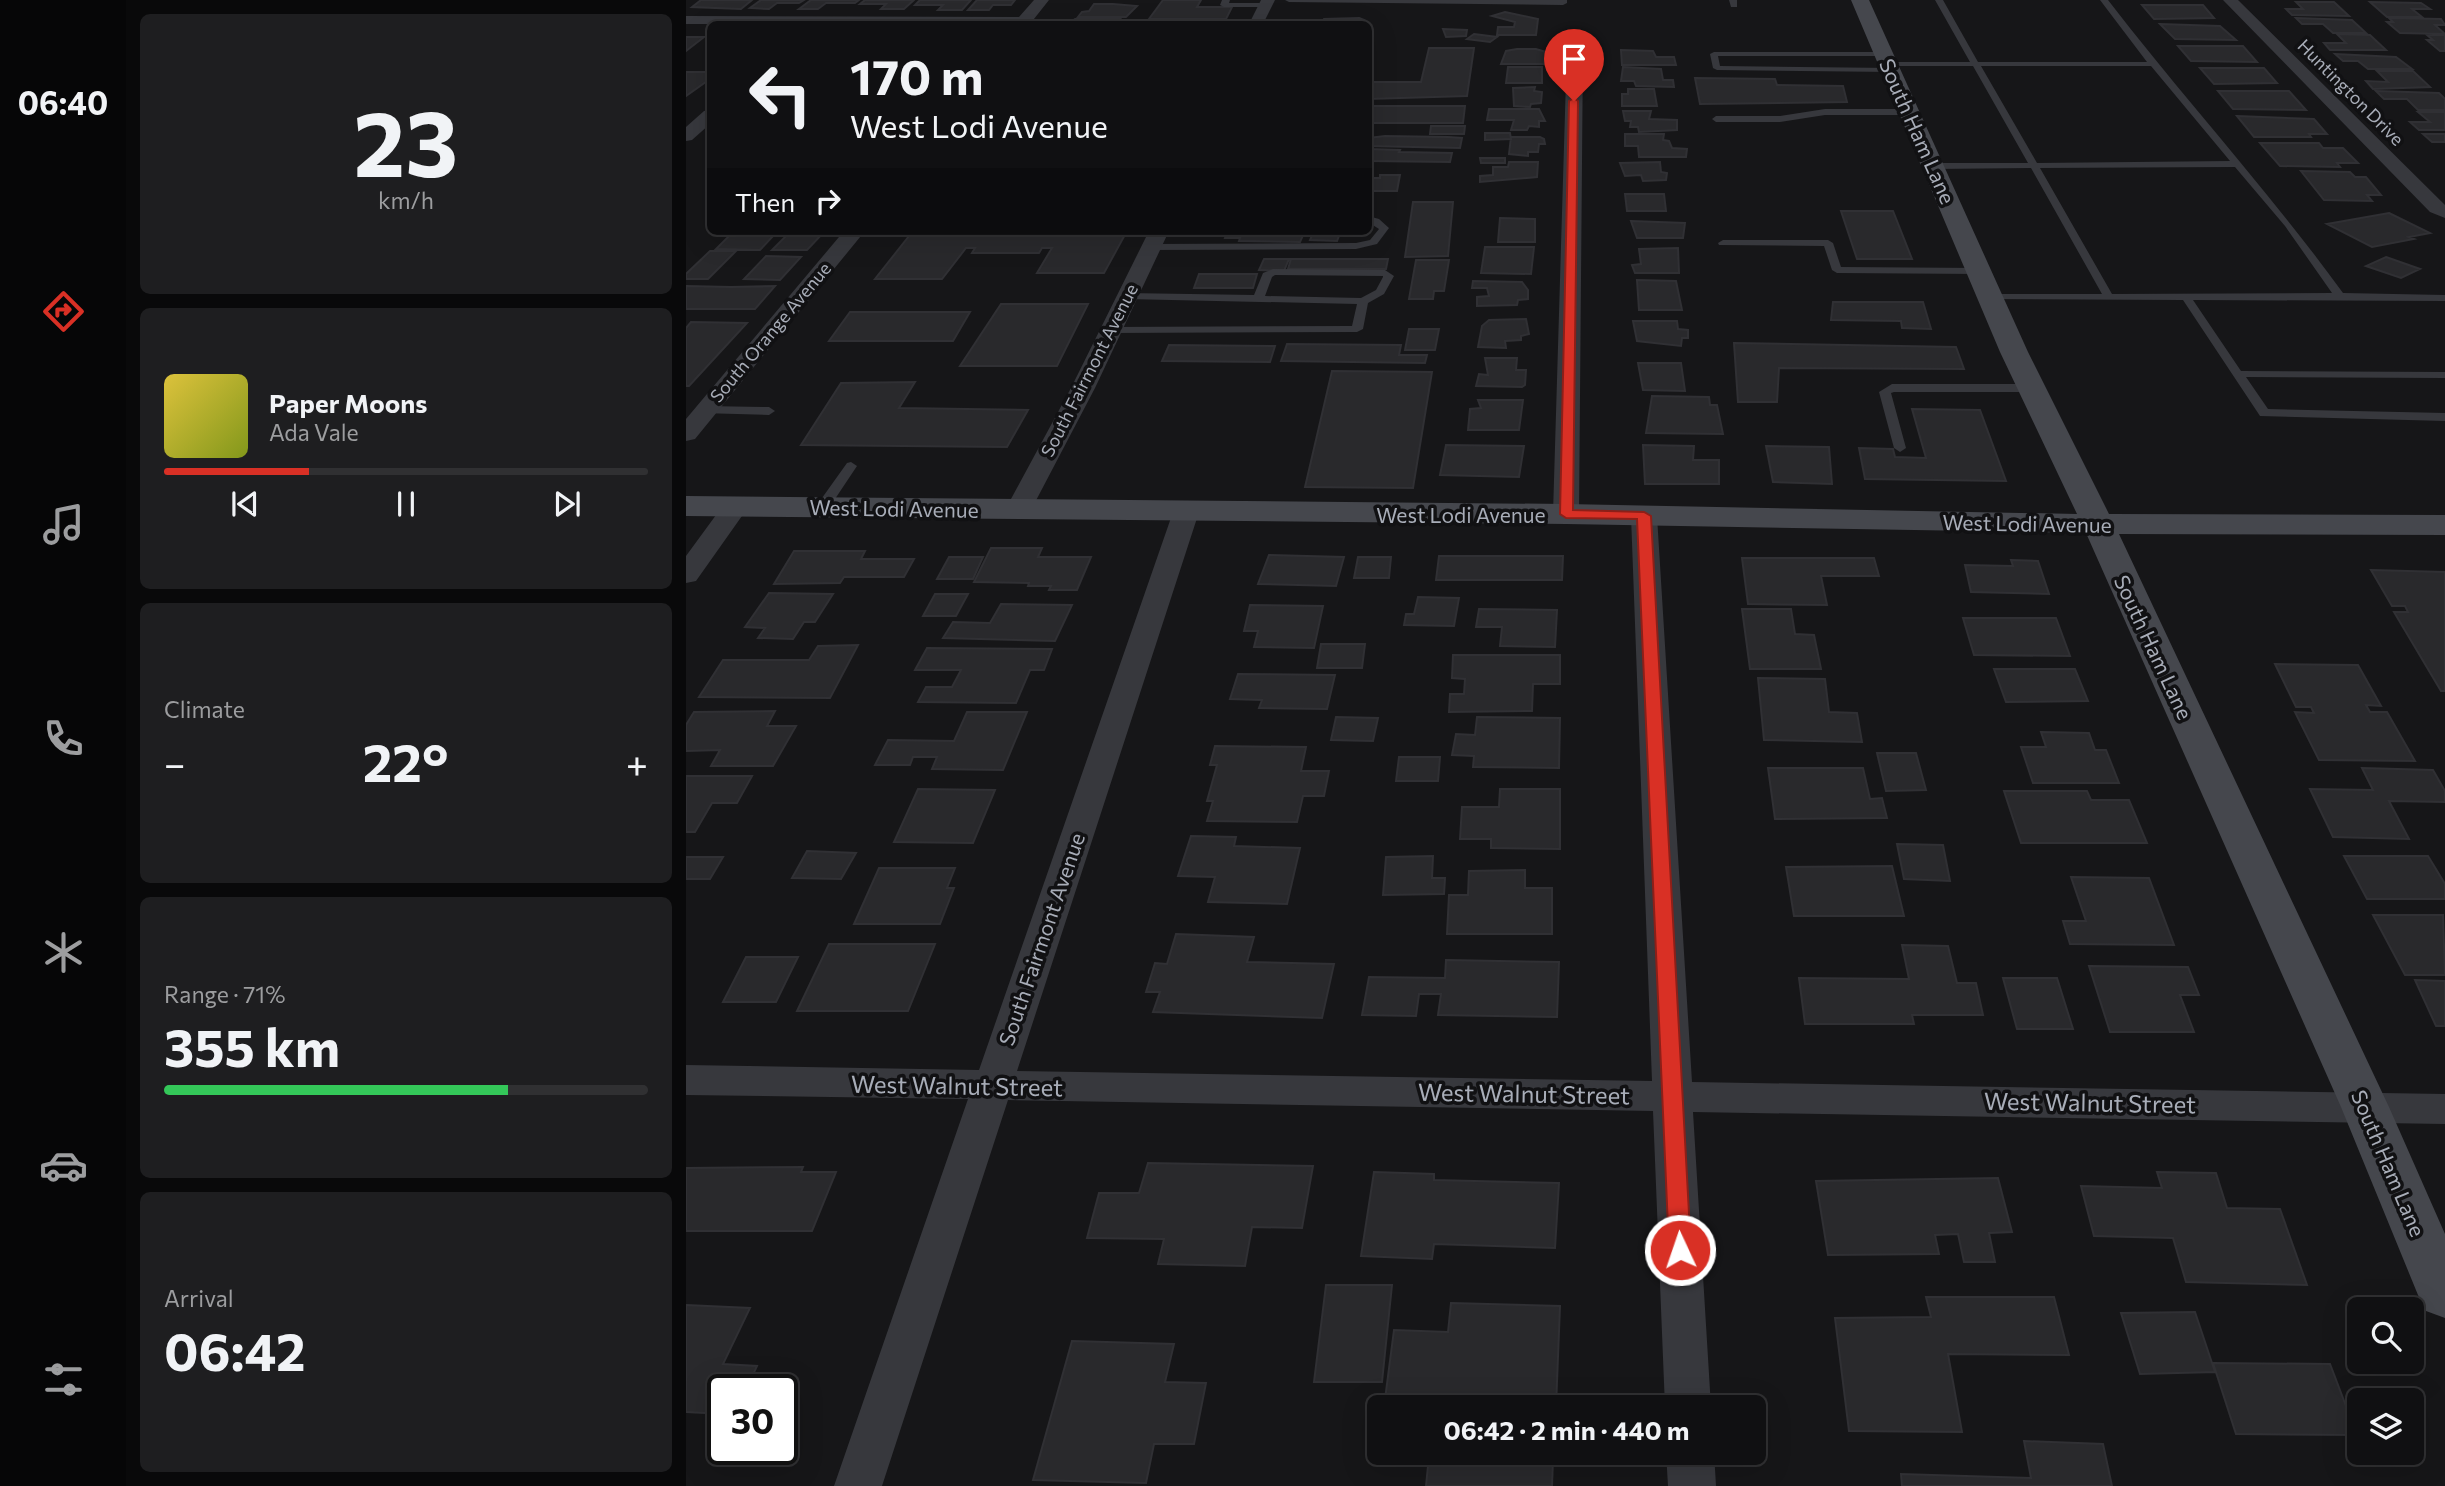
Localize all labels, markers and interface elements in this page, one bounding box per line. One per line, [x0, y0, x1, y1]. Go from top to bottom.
pin [1544, 29, 1604, 101]
street label: Huntington Drive [2293, 34, 2409, 150]
icon: arrive [1555, 40, 1593, 78]
text: 170 m [850, 45, 983, 105]
icon: left [735, 49, 826, 140]
street label: South Ham Lane [1875, 54, 1961, 208]
text: 06:40 [18, 82, 108, 122]
text: 23 [354, 84, 458, 196]
text: West Lodi Avenue [850, 105, 1108, 145]
icon: right [809, 182, 847, 220]
text: km/h [378, 186, 434, 214]
text: Then [735, 186, 795, 217]
street label: South Orange Avenue [705, 257, 835, 407]
street label: South Fairmont Avenue [1036, 280, 1142, 460]
icon: directions [39, 287, 88, 336]
text: Paper Moons [269, 387, 427, 418]
text: Ada Vale [269, 418, 359, 446]
icon: previous [226, 485, 264, 523]
icon: pause [387, 485, 425, 523]
icon: next [548, 485, 586, 523]
street label: West Lodi Avenue [809, 494, 979, 522]
icon: music [39, 500, 88, 549]
street label: West Lodi Avenue [1376, 502, 1546, 527]
street label: West Lodi Avenue [1942, 509, 2112, 537]
street label: South Ham Lane [2110, 571, 2198, 723]
text: Climate [164, 695, 245, 723]
icon: phone [39, 714, 88, 763]
text: 22° [363, 729, 448, 793]
text: − [164, 739, 186, 786]
text: + [626, 739, 648, 786]
street label: South Fairmont Avenue [993, 829, 1089, 1049]
icon: climate [39, 928, 88, 977]
text: Range · 71% [164, 980, 285, 1008]
text: 355 km [164, 1014, 340, 1078]
street label: West Walnut Street [851, 1069, 1063, 1101]
street label: West Walnut Street [1418, 1077, 1630, 1109]
street label: West Walnut Street [1984, 1086, 2196, 1118]
street label: South Ham Lane [2347, 1086, 2431, 1240]
icon: car [39, 1141, 88, 1190]
position arrow [1643, 1213, 1717, 1287]
text: Arrival [164, 1284, 234, 1312]
map controls [2347, 1297, 2424, 1465]
button: search [2347, 1297, 2424, 1374]
text: 06:42 [164, 1318, 306, 1382]
icon: filters [39, 1355, 88, 1404]
speed limit sign: 30 [707, 1374, 798, 1465]
button: layers [2347, 1388, 2424, 1465]
text: 06:42 · 2 min · 440 m [1444, 1414, 1689, 1445]

